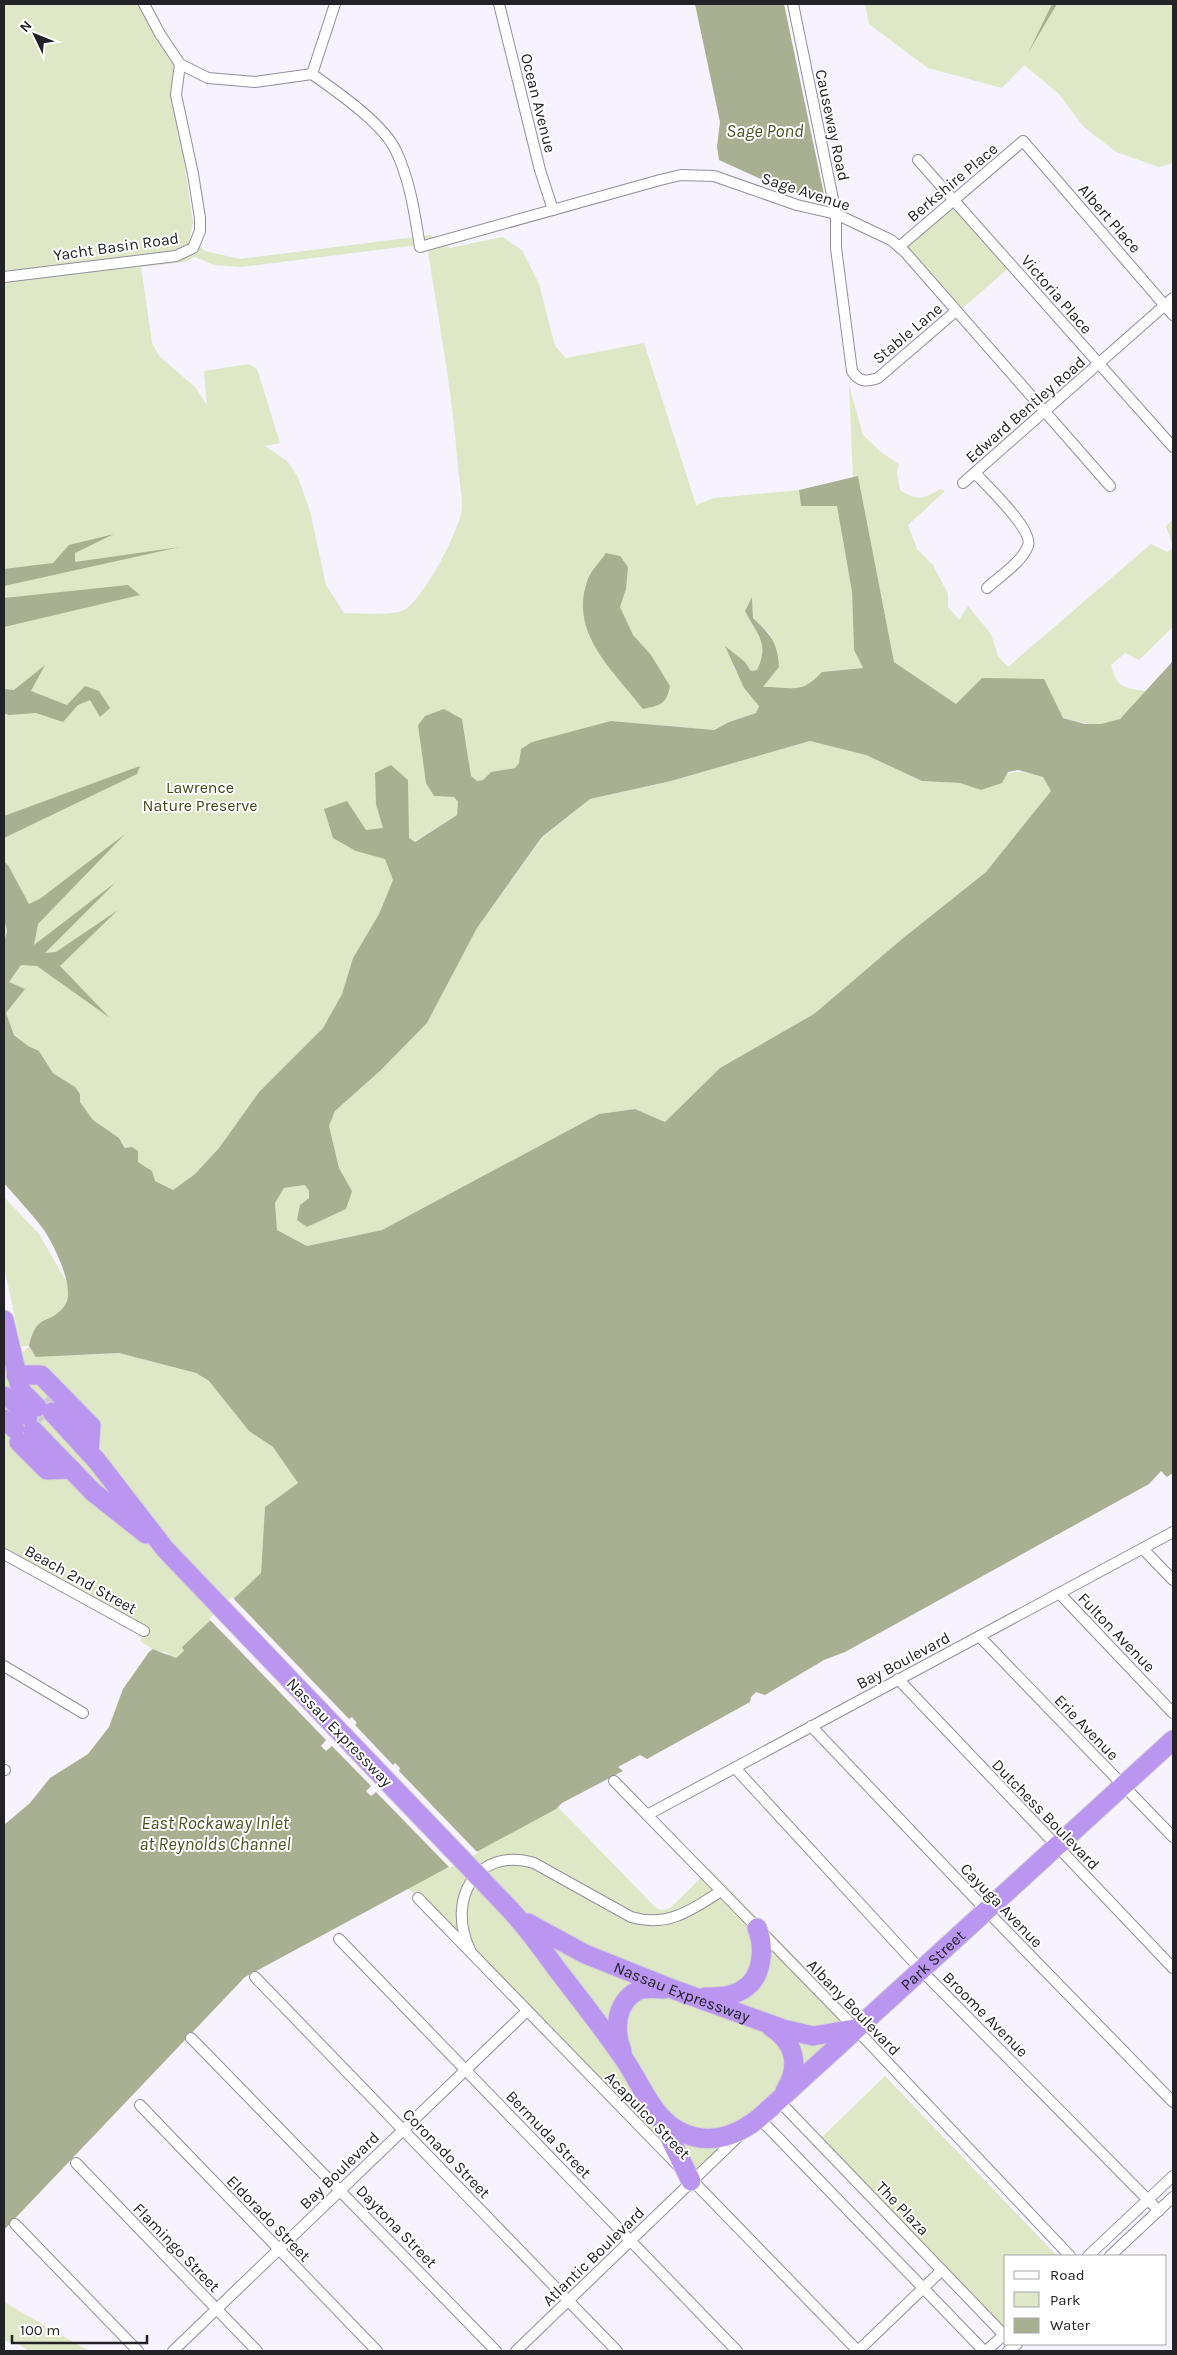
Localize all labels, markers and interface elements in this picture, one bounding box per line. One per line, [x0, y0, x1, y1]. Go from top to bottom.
north arrow [10, 10, 60, 60]
text: N [16, 17, 36, 36]
street label: Ocean Avenue [517, 51, 560, 155]
street label: Causeway Road [811, 68, 854, 183]
water label: Sage Pond [726, 120, 804, 142]
street label: Berkshire Place [903, 139, 1001, 226]
street label: Sage Avenue [759, 168, 853, 215]
street label: Albert Place [1074, 180, 1145, 257]
street label: Yacht Basin Road [52, 228, 180, 265]
street label: Victoria Place [1017, 251, 1096, 338]
street label: Stable Lane [869, 299, 946, 368]
street label: Edward Bentley Road [962, 352, 1089, 467]
park label: Lawrence Nature Preserve [143, 778, 257, 815]
street label: Beach 2nd Street [22, 1541, 140, 1618]
street label: Fulton Avenue [1074, 1589, 1159, 1676]
street label: Bay Boulevard [853, 1628, 953, 1693]
street label: Nassau Expressway [283, 1674, 397, 1791]
street label: Erie Avenue [1051, 1690, 1123, 1764]
street label: Dutchess Boulevard [988, 1755, 1103, 1874]
water label: East Rockaway Inlet at Reynolds Channel [139, 1812, 291, 1855]
street label: Cayuga Avenue [957, 1859, 1047, 1952]
street label: Park Street [897, 1926, 969, 1994]
street label: Albany Boulevard [803, 1955, 904, 2059]
street label: Nassau Expressway [611, 1958, 753, 2027]
street label: Broome Avenue [939, 1968, 1032, 2061]
street label: Acapulco Street [601, 2068, 694, 2163]
street label: Bermuda Street [502, 2087, 595, 2182]
street label: Coronado Street [399, 2104, 494, 2202]
street label: Bay Boulevard [296, 2128, 383, 2213]
street label: Eldorado Street [223, 2171, 314, 2265]
street label: The Plaza [872, 2177, 933, 2239]
street label: Daytona Street [352, 2181, 441, 2272]
street label: Flamingo Street [129, 2199, 224, 2296]
street label: Atlantic Boulevard [538, 2203, 648, 2310]
legend [1004, 2255, 1167, 2345]
text: Road [1050, 2266, 1085, 2284]
text: Park [1050, 2291, 1080, 2309]
scale bar [12, 2312, 148, 2344]
text: Water [1050, 2316, 1091, 2334]
text: 100 m [20, 2321, 60, 2339]

